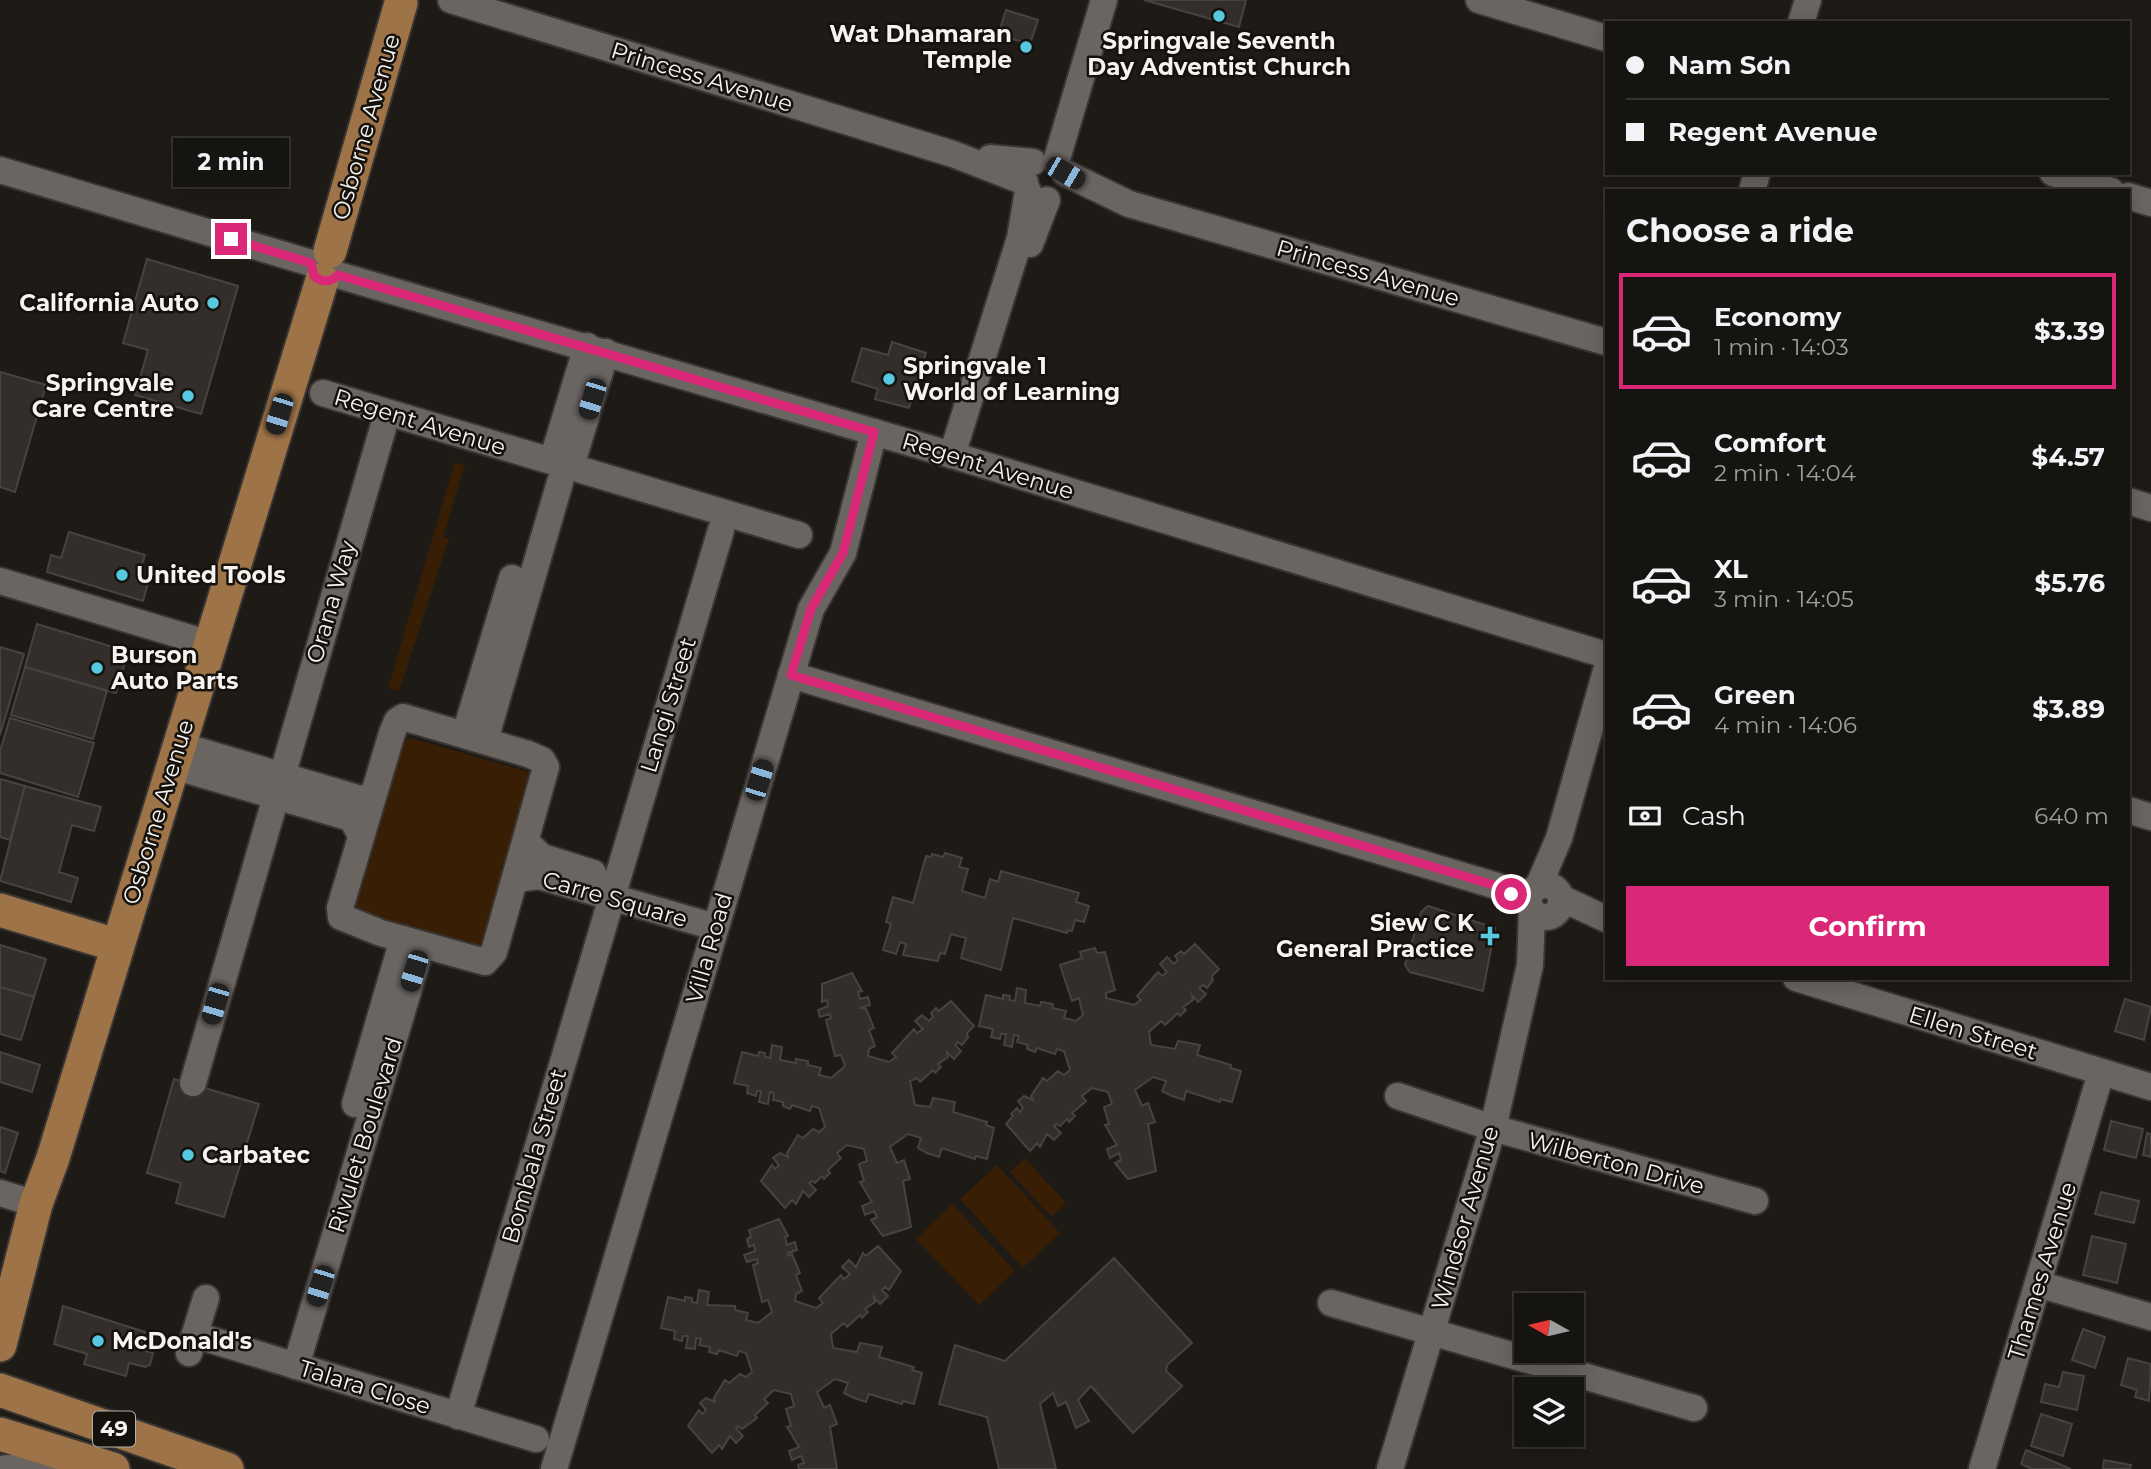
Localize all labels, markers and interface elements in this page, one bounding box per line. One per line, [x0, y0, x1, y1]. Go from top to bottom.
marker: Springvale Seventh Day Adventist Church [1211, 8, 1227, 24]
place label: Wat Dhamaran Temple [829, 20, 1012, 74]
place label: Springvale Seventh Day Adventist Church [1087, 27, 1351, 81]
street label: Osborne Avenue [326, 31, 406, 223]
street label: Princess Avenue [608, 36, 796, 118]
marker: Wat Dhamaran Temple [1018, 39, 1034, 55]
text: Nam Sơn [1668, 49, 1791, 81]
text: Regent Avenue [1668, 116, 1878, 148]
callout: 2 min [173, 138, 289, 187]
text: 2 min [197, 148, 265, 176]
car [1042, 153, 1089, 193]
text: Choose a ride [1626, 211, 1854, 250]
route end [215, 223, 247, 255]
street label: Princess Avenue [1273, 234, 1463, 312]
place label: California Auto [19, 289, 199, 317]
marker: California Auto [205, 295, 221, 311]
icon: car [1630, 300, 1693, 363]
text: Economy [1714, 301, 1841, 333]
text: $3.39 [2034, 315, 2105, 347]
text: 1 min · 14:03 [1714, 333, 1849, 361]
place label: Springvale 1 World of Learning [903, 352, 1120, 406]
place label: Springvale Care Centre [32, 369, 174, 423]
marker: Springvale 1 World of Learning [881, 371, 897, 387]
car [576, 376, 609, 422]
street label: Regent Avenue [331, 383, 509, 461]
marker: Springvale Care Centre [180, 388, 196, 404]
car [263, 391, 296, 437]
icon: car [1630, 426, 1693, 489]
street label: Regent Avenue [899, 427, 1077, 505]
text: Comfort [1714, 427, 1826, 459]
text: $4.57 [2032, 441, 2105, 473]
text: 2 min · 14:04 [1714, 459, 1856, 487]
street label: Orana Way [300, 537, 362, 667]
icon: car [1630, 552, 1693, 615]
text: XL [1714, 553, 1748, 585]
place label: United Tools [136, 561, 286, 589]
marker: United Tools [114, 567, 130, 583]
text: $5.76 [2034, 567, 2105, 599]
text: 3 min · 14:05 [1714, 585, 1854, 613]
street label: Langi Street [634, 634, 702, 776]
place label: Burson Auto Parts [110, 641, 239, 695]
marker: Burson Auto Parts [89, 660, 105, 676]
icon: car [1630, 678, 1693, 741]
text: Green [1714, 679, 1796, 711]
text: $3.89 [2032, 693, 2105, 725]
text: 4 min · 14:06 [1714, 711, 1857, 739]
street label: Osborne Avenue [117, 716, 199, 908]
car [743, 757, 776, 803]
icon: cash [1626, 797, 1664, 835]
text: Cash [1682, 800, 1746, 832]
text: 640 m [2034, 802, 2109, 830]
street label: Carre Square [539, 865, 691, 933]
route start [1495, 878, 1527, 910]
button: Confirm [1626, 886, 2109, 966]
street label: Villa Road [680, 889, 738, 1007]
place label: Siew C K General Practice [1276, 909, 1475, 963]
marker: Siew C K General Practice [1480, 926, 1500, 946]
car [398, 948, 431, 994]
car [200, 981, 231, 1027]
street label: Ellen Street [1905, 1000, 2041, 1066]
street label: Rivulet Boulevard [322, 1034, 408, 1236]
street label: Bombala Street [496, 1065, 572, 1247]
street label: Windsor Avenue [1425, 1123, 1505, 1313]
street label: Wilberton Drive [1525, 1126, 1707, 1200]
place label: Carbatec [202, 1141, 311, 1169]
marker: Carbatec [180, 1147, 196, 1163]
street label: Thames Avenue [2002, 1179, 2082, 1363]
car [304, 1263, 337, 1309]
north arrow [1514, 1293, 1584, 1363]
map controls [1514, 1293, 1584, 1447]
place label: McDonald's [112, 1327, 252, 1355]
marker: McDonald's [90, 1333, 106, 1349]
street label: Talara Close [296, 1354, 434, 1420]
button: layers [1514, 1377, 1584, 1447]
road number: 49 [93, 1412, 135, 1446]

